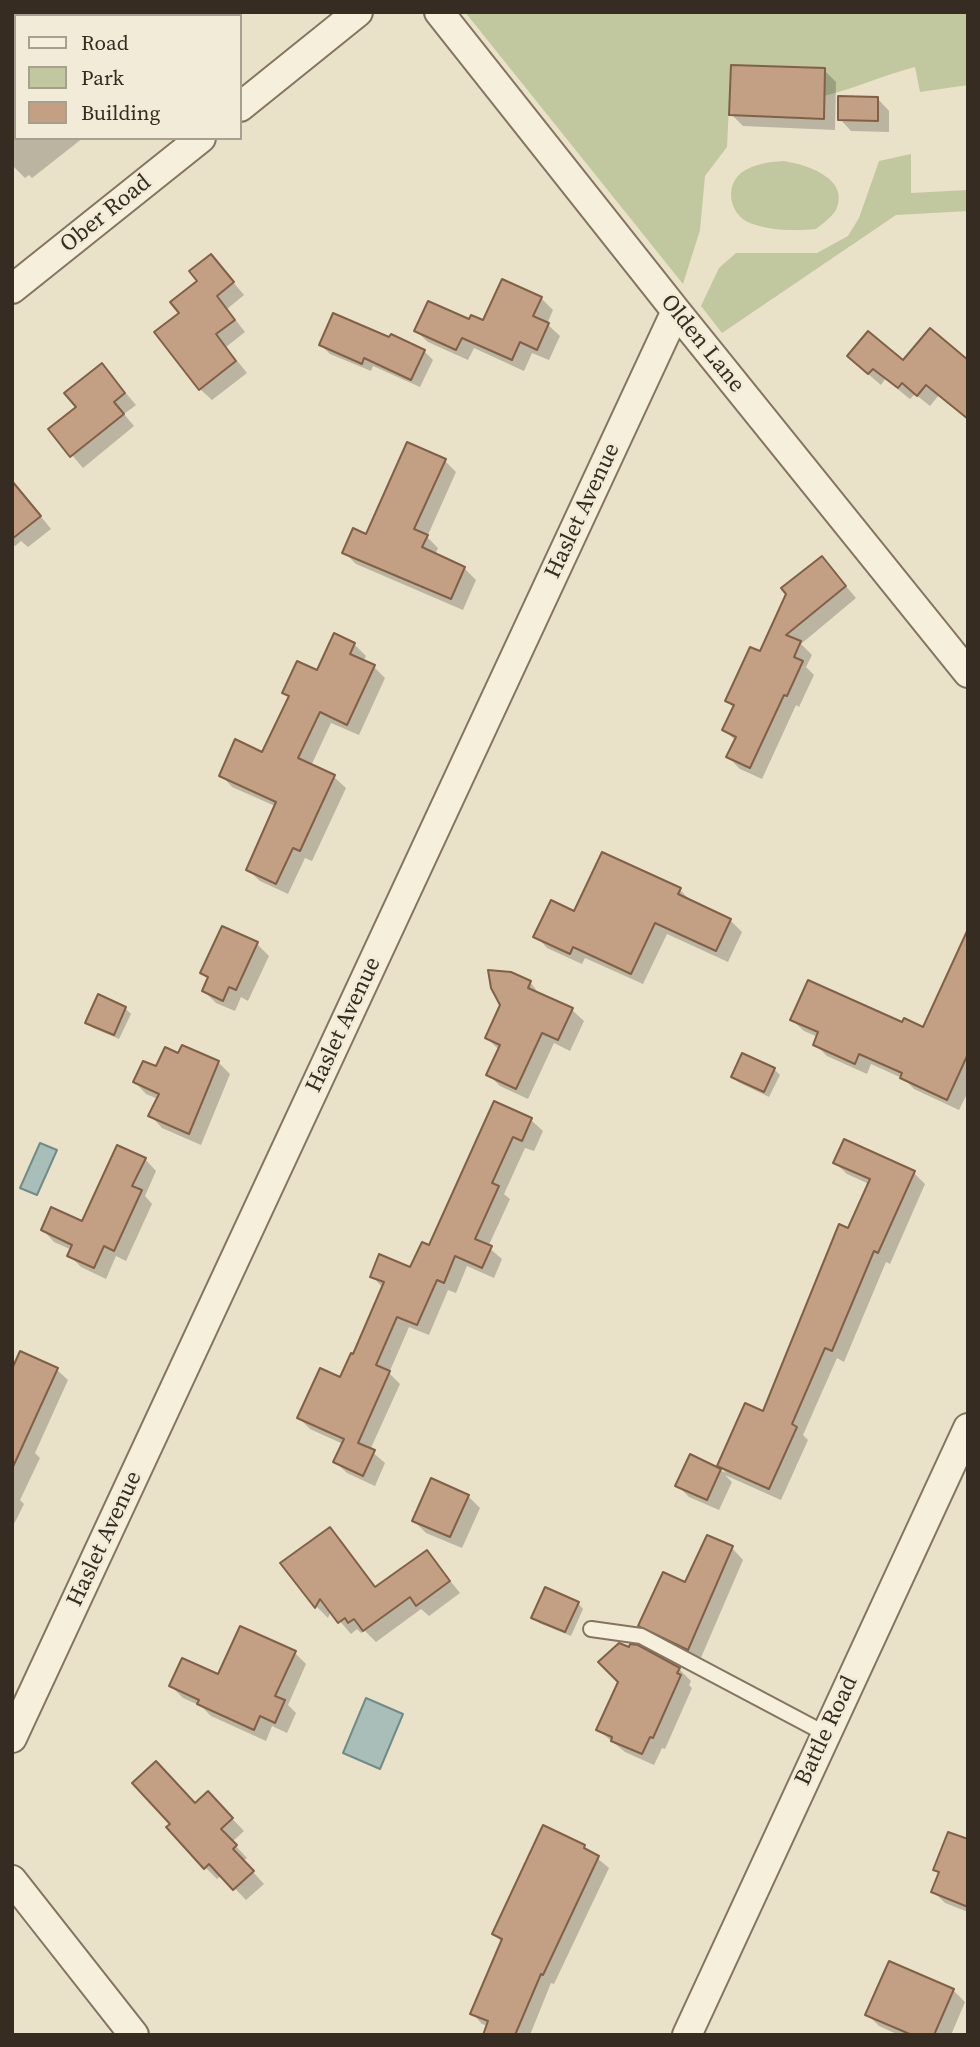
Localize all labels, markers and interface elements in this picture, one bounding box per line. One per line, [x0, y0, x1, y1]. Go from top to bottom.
legend [14, 14, 242, 140]
text: Road [81, 28, 129, 57]
text: Park [81, 63, 124, 92]
text: Building [81, 98, 160, 127]
street label: Ober Road [55, 169, 157, 259]
street label: Olden Lane [654, 289, 750, 399]
street label: Haslet Avenue [540, 439, 626, 583]
street label: Haslet Avenue [301, 953, 387, 1097]
street label: Haslet Avenue [62, 1467, 148, 1611]
street label: Battle Road [790, 1672, 864, 1790]

